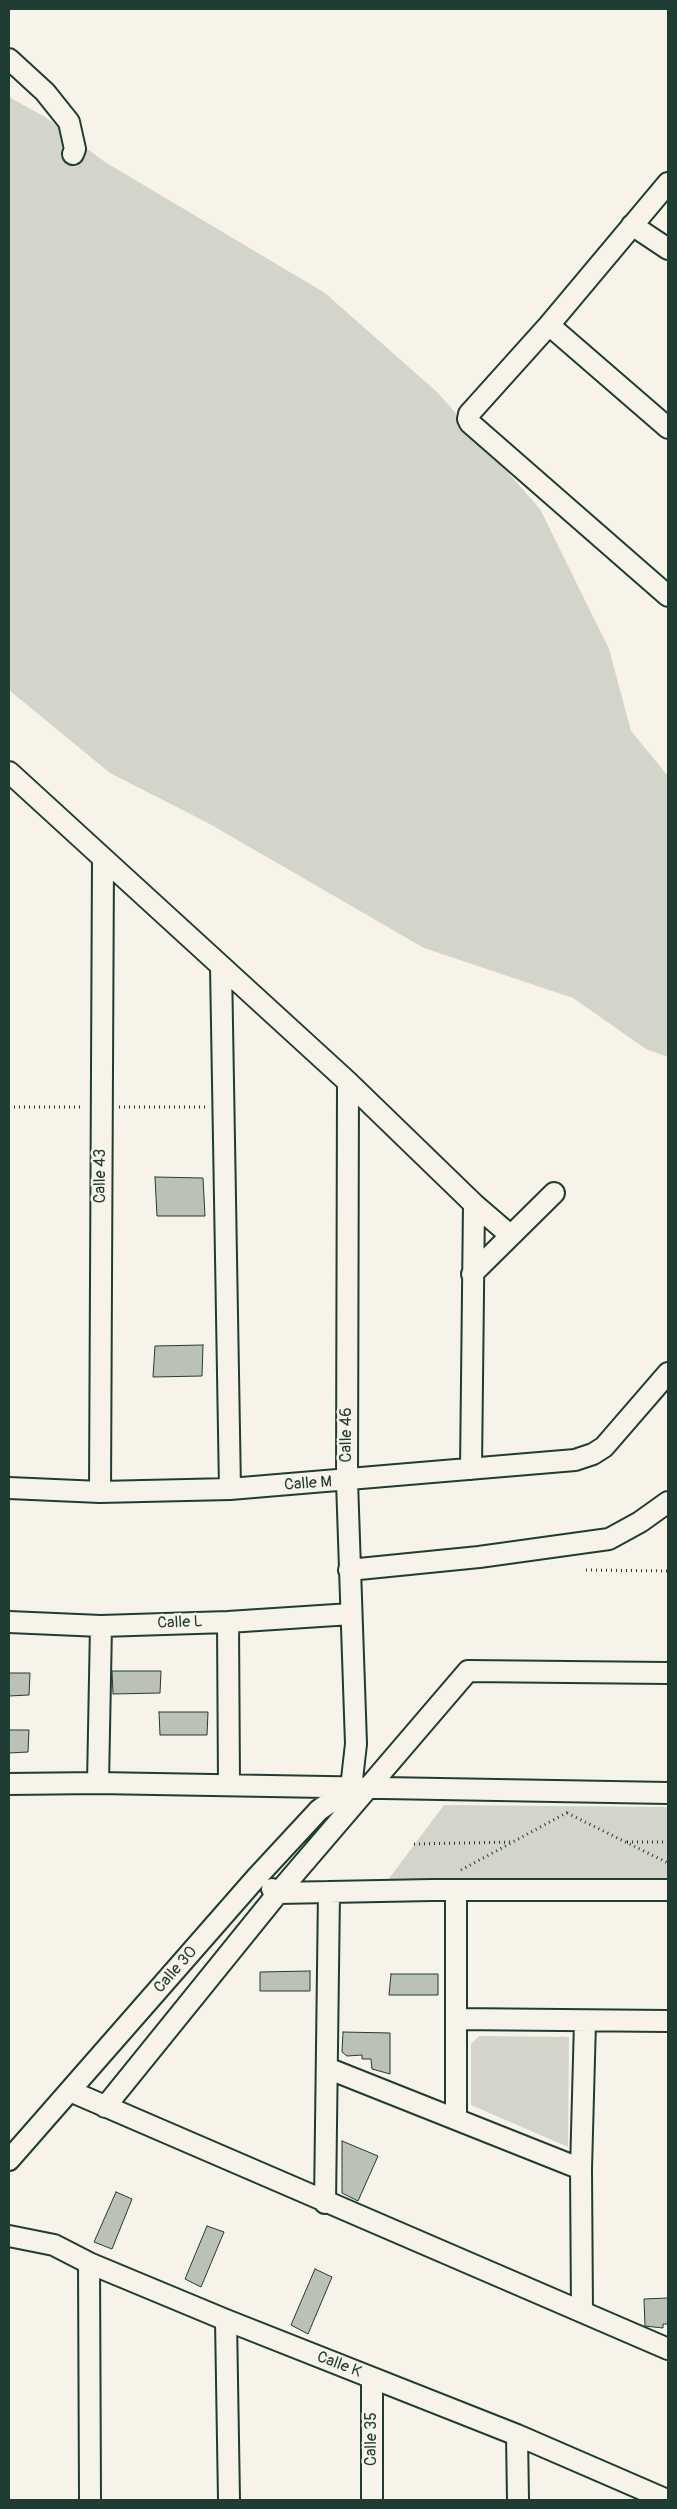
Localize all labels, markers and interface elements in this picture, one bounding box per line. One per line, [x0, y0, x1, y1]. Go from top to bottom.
street label: Calle 43 [91, 1149, 111, 1203]
street label: Calle 46 [337, 1408, 357, 1462]
street label: Calle M [283, 1473, 333, 1495]
street label: Calle L [157, 1613, 203, 1633]
street label: Calle 30 [150, 1943, 202, 1997]
street label: Calle K [314, 2348, 364, 2382]
street label: Calle 35 [362, 2412, 382, 2466]

